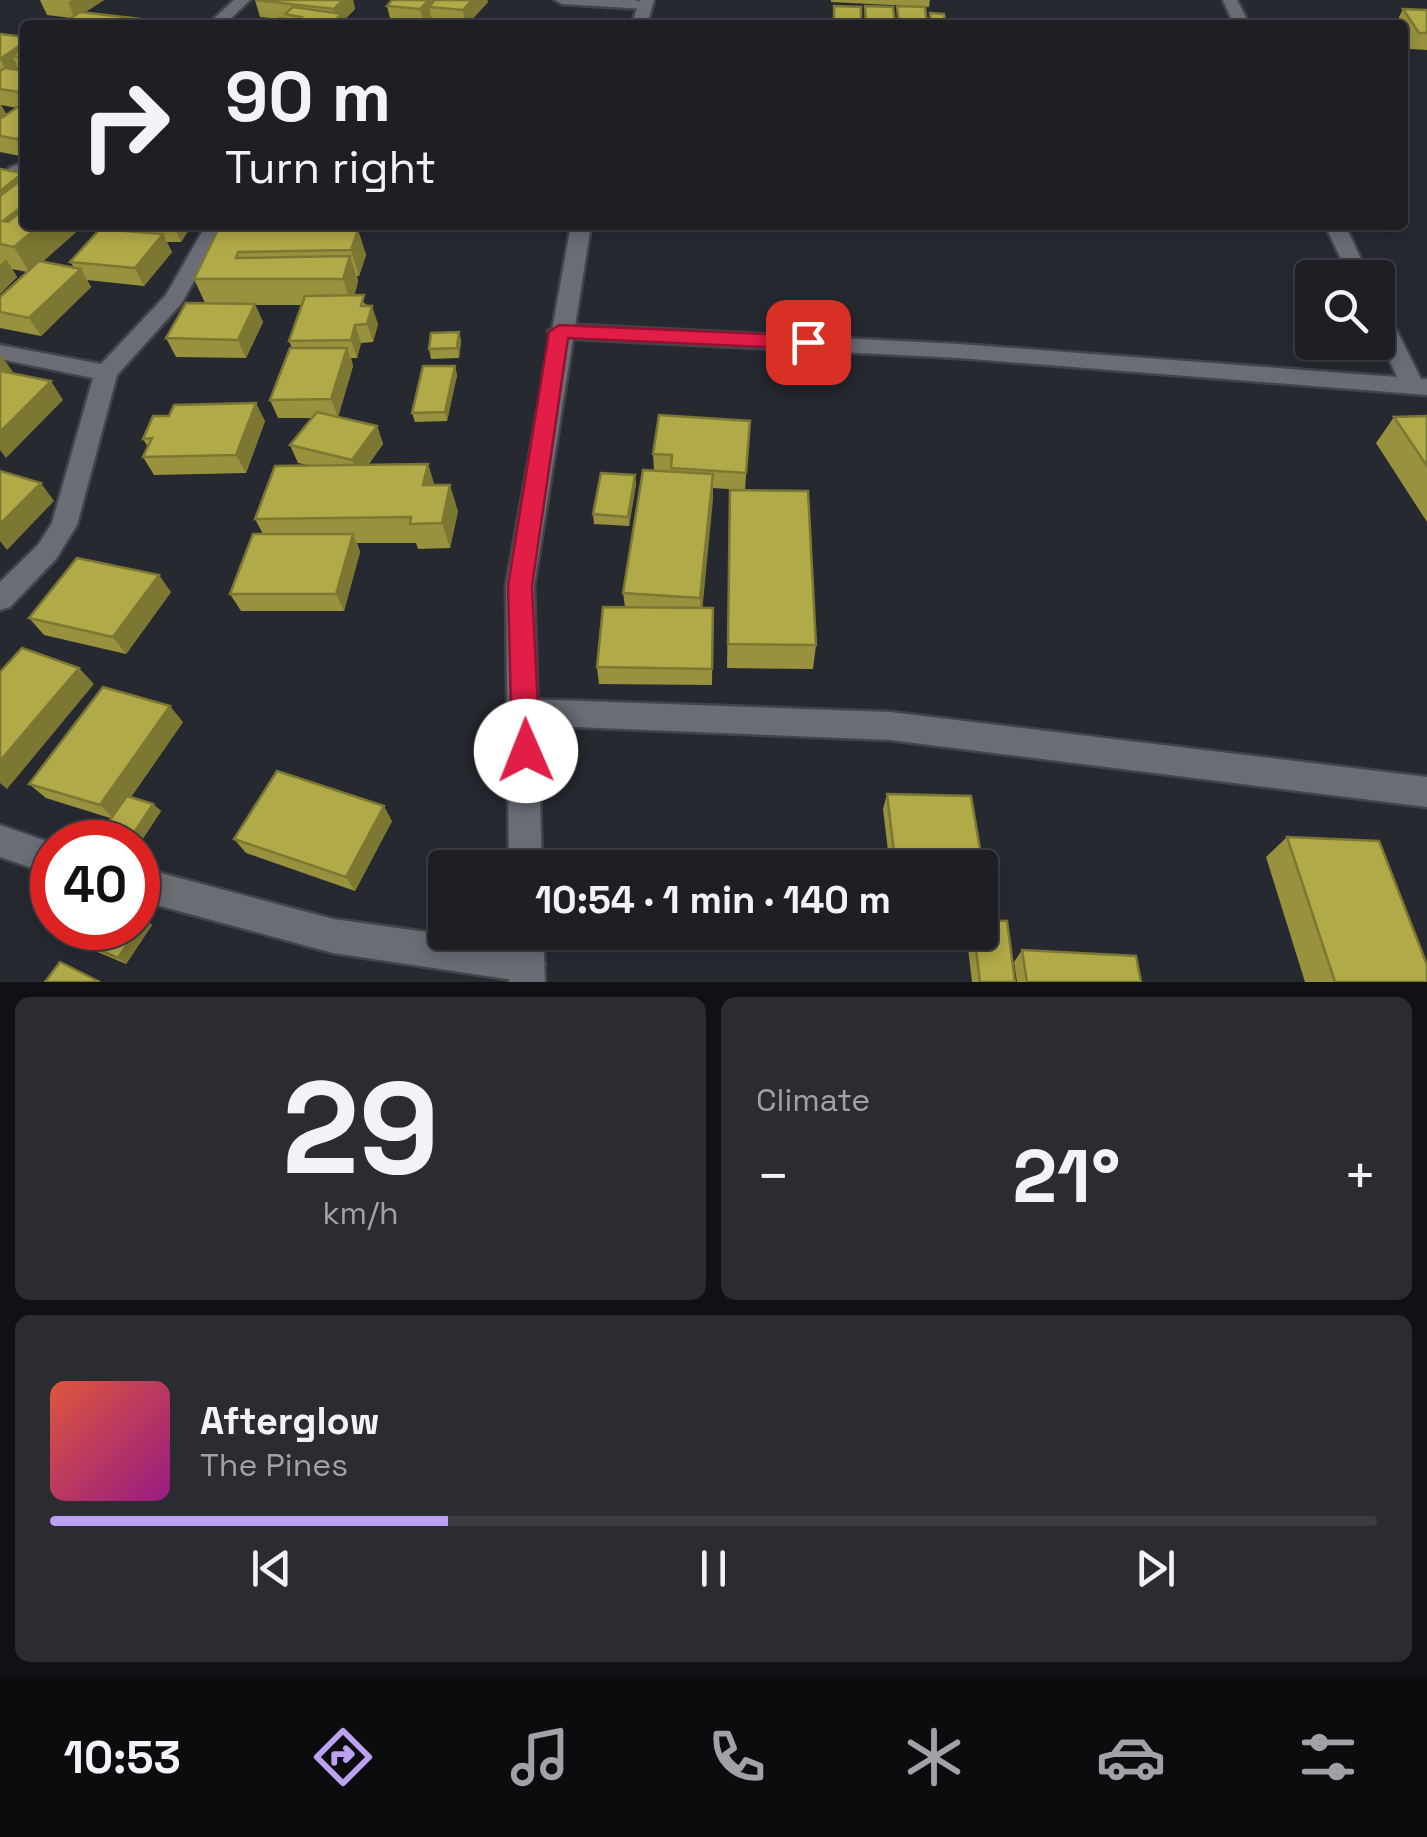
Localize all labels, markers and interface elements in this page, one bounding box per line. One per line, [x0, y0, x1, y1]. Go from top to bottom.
text: 90 m [225, 52, 391, 141]
icon: right [60, 60, 190, 190]
text: Turn right [225, 139, 436, 196]
map controls [1295, 260, 1395, 360]
button: search [1295, 260, 1395, 360]
pin [766, 300, 851, 385]
icon: arrive [781, 315, 836, 370]
position arrow [474, 699, 578, 803]
speed limit sign: 40 [30, 820, 160, 950]
text: 10:54 · 1 min · 140 m [535, 876, 891, 924]
text: 29 [282, 1045, 439, 1211]
text: Climate [756, 1080, 870, 1120]
text: 21° [1012, 1128, 1121, 1224]
text: − [756, 1141, 790, 1211]
text: + [1343, 1141, 1377, 1211]
text: km/h [322, 1193, 399, 1233]
text: Afterglow [200, 1397, 380, 1445]
text: The Pines [200, 1445, 348, 1485]
icon: previous [244, 1541, 299, 1596]
icon: pause [686, 1541, 741, 1596]
icon: next [1128, 1541, 1183, 1596]
icon: directions [308, 1722, 378, 1792]
icon: music [505, 1722, 575, 1792]
icon: phone [702, 1722, 772, 1792]
icon: climate [899, 1722, 969, 1792]
icon: car [1096, 1722, 1166, 1792]
icon: filters [1293, 1722, 1363, 1792]
text: 10:53 [64, 1729, 181, 1786]

